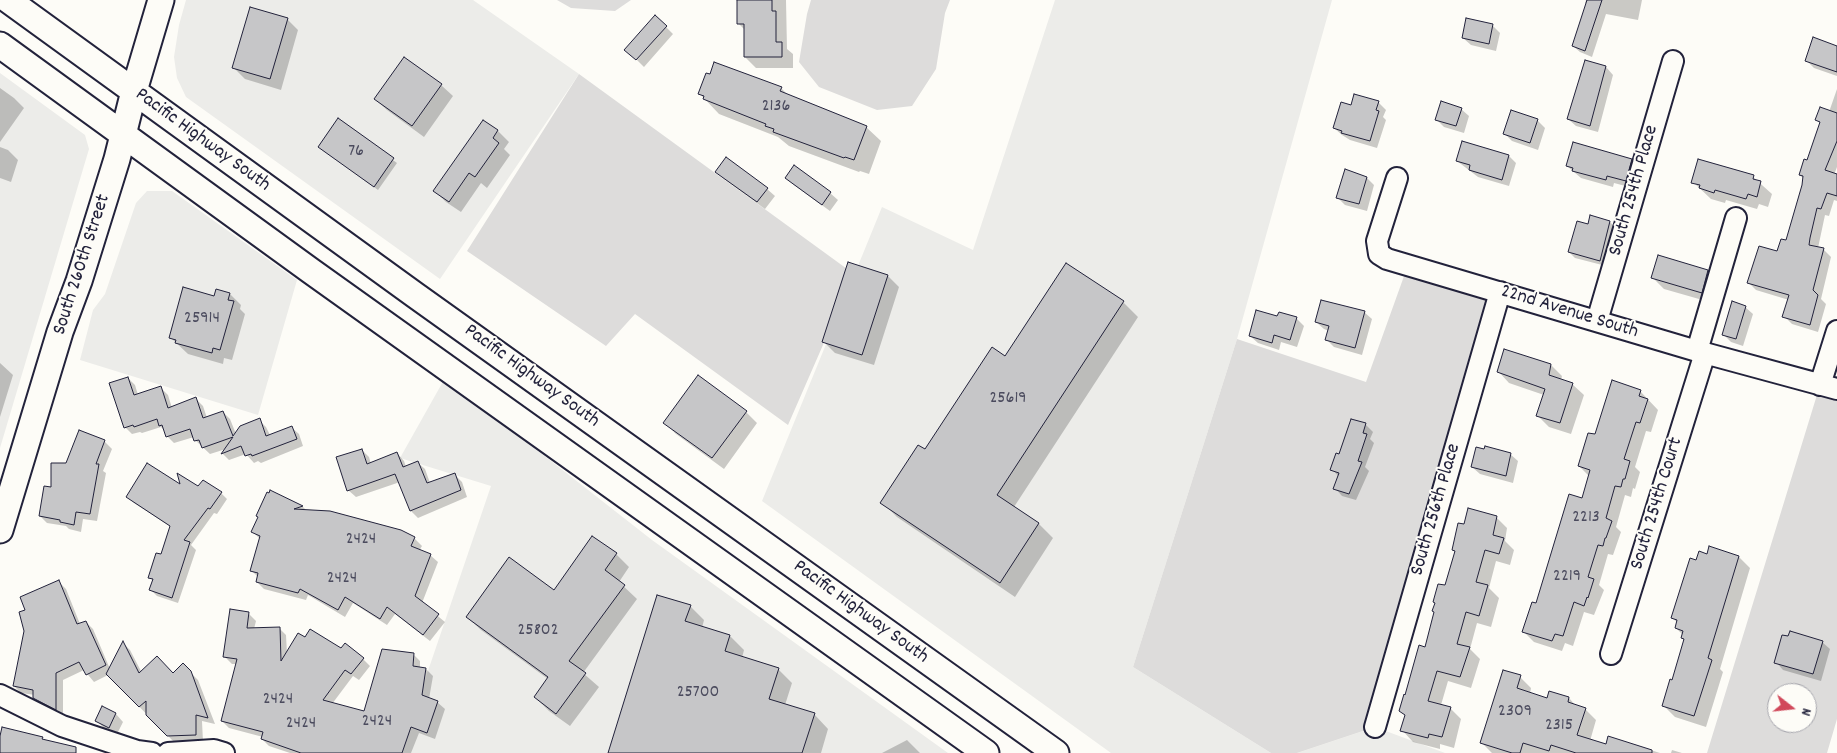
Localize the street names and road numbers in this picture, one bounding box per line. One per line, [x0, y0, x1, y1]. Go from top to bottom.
street label: Pacific Highway South [130, 84, 274, 198]
street label: South 254th Place [1605, 123, 1665, 259]
street label: South 260th Street [49, 192, 117, 338]
street label: 22nd Avenue South [1497, 281, 1641, 345]
street label: Pacific Highway South [459, 320, 603, 434]
street label: South 254th Court [1626, 435, 1690, 573]
street label: South 256th Place [1407, 441, 1467, 579]
street label: Pacific Highway South [788, 556, 932, 670]

